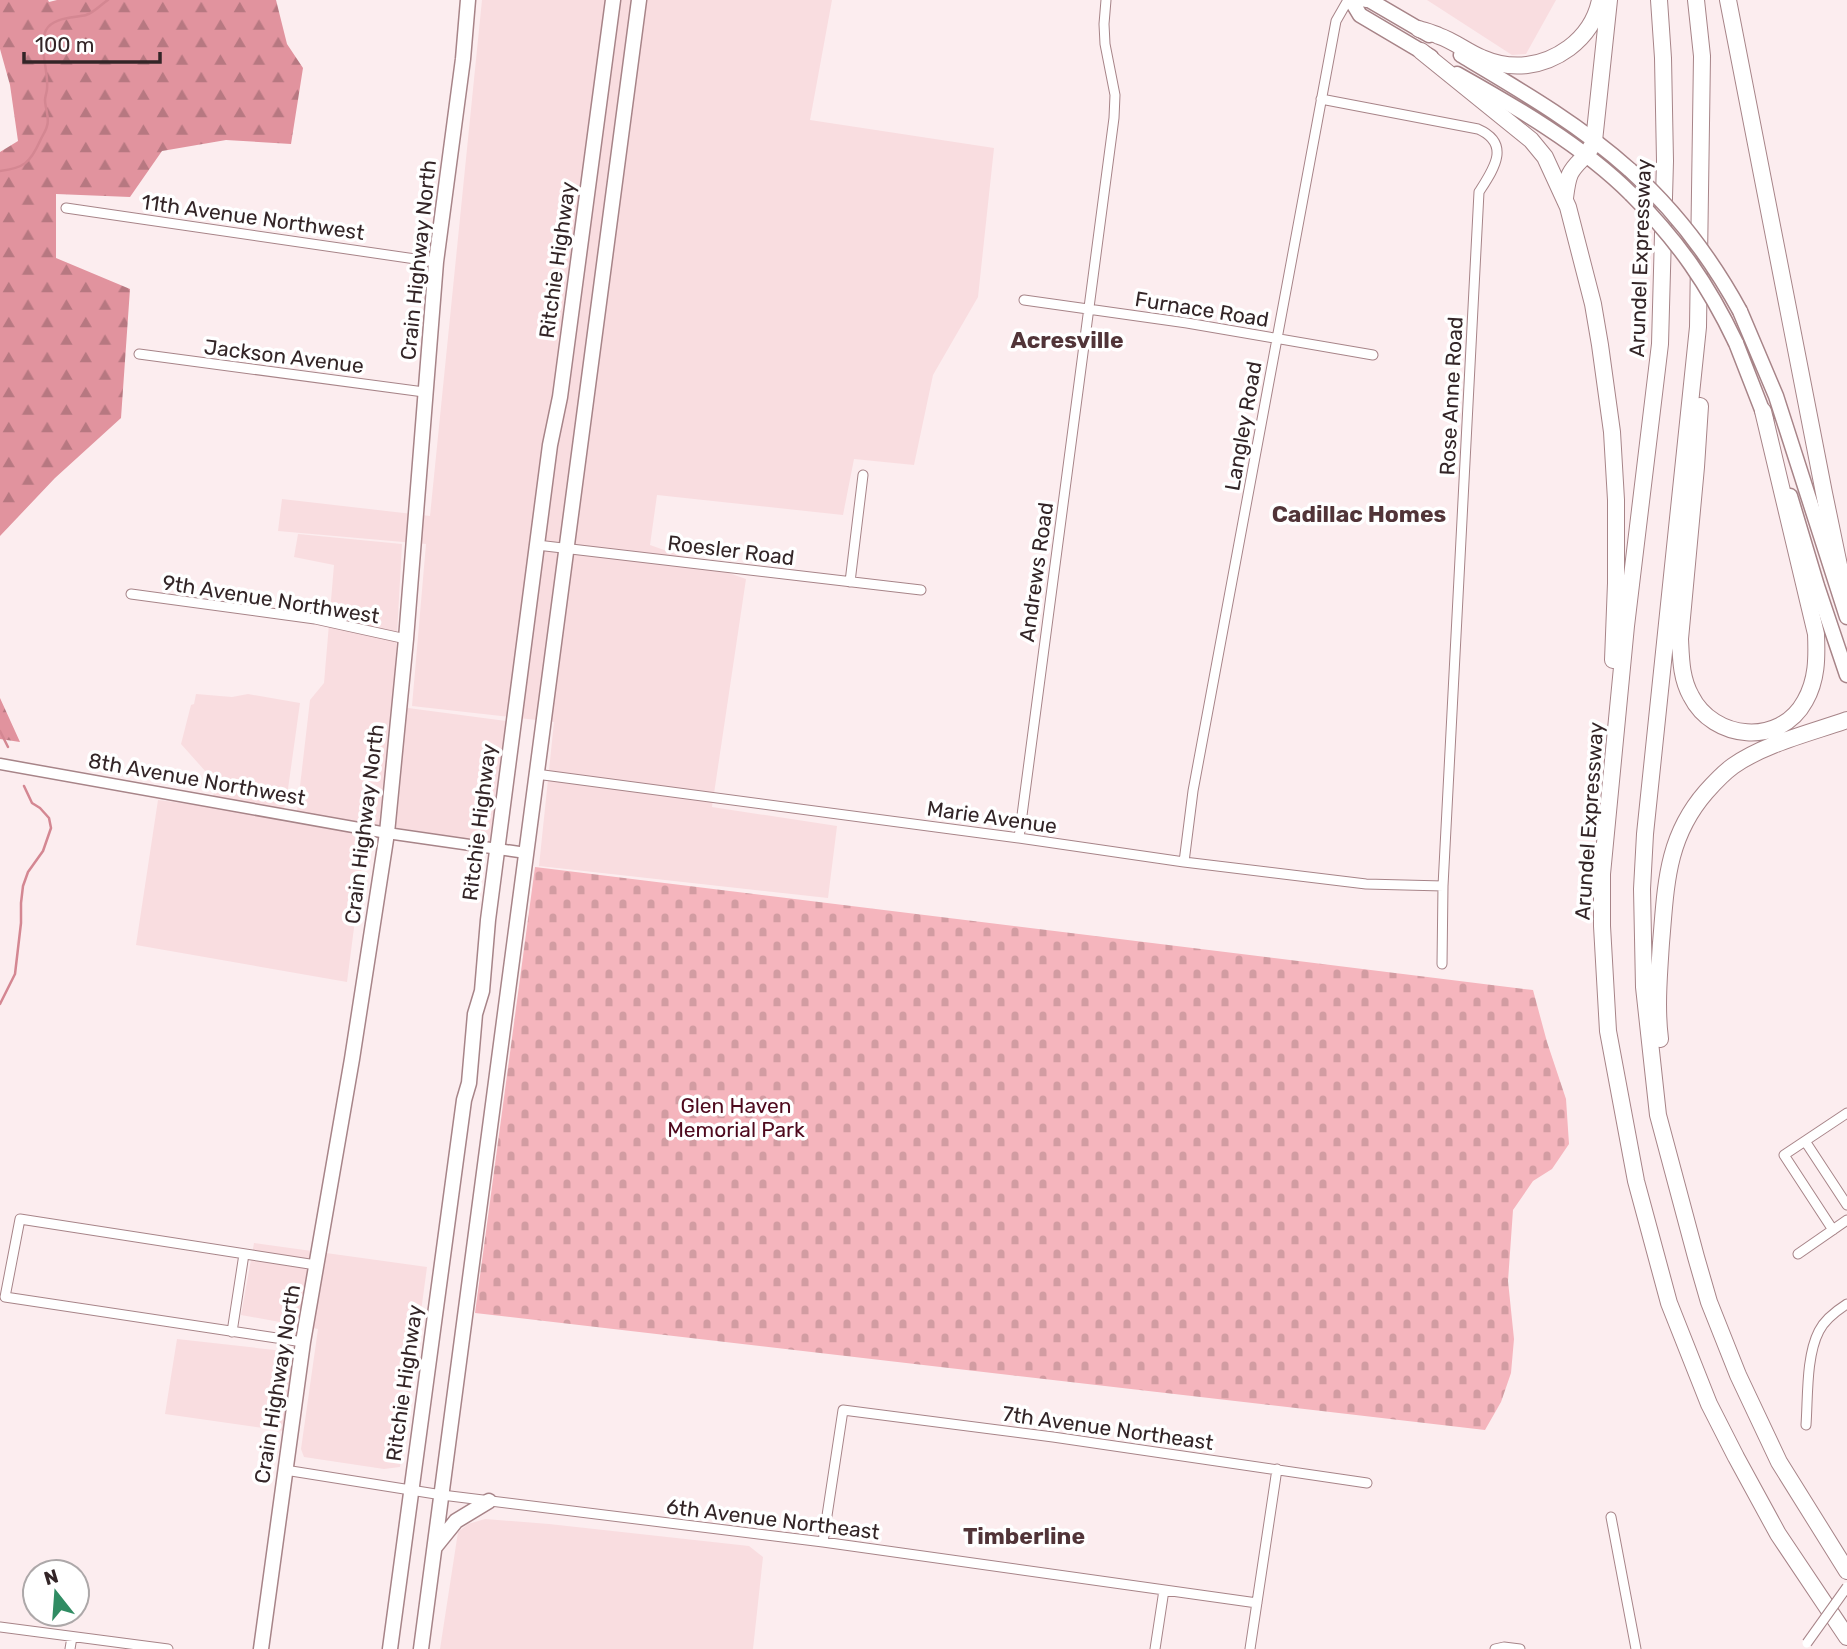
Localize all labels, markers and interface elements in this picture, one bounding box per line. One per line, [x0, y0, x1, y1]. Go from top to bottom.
scale bar [24, 21, 161, 65]
text: 100 m [35, 32, 94, 57]
street label: Arundel Expressway [1624, 158, 1656, 358]
street label: Crain Highway North [395, 159, 441, 361]
street label: Ritchie Highway [534, 180, 580, 340]
street label: 11th Avenue Northwest [140, 189, 366, 245]
street label: Furnace Road [1133, 286, 1271, 332]
street label: Rose Anne Road [1434, 316, 1468, 476]
district label: Acresville [1010, 326, 1124, 354]
street label: Jackson Avenue [203, 334, 365, 378]
street label: Langley Road [1219, 359, 1267, 493]
district label: Cadillac Homes [1272, 500, 1447, 528]
street label: Andrews Road [1014, 501, 1058, 643]
street label: Roesler Road [666, 530, 796, 570]
street label: 9th Avenue Northwest [161, 569, 381, 629]
street label: Arundel Expressway [1570, 721, 1608, 921]
street label: Crain Highway North [339, 723, 389, 925]
street label: Ritchie Highway [457, 742, 501, 902]
street label: 8th Avenue Northwest [86, 748, 308, 810]
street label: Marie Avenue [925, 795, 1059, 839]
park label: Glen Haven Memorial Park [667, 1093, 805, 1142]
street label: Crain Highway North [249, 1283, 305, 1485]
street label: Ritchie Highway [381, 1303, 427, 1463]
street label: 7th Avenue Northeast [1001, 1401, 1215, 1455]
street label: 6th Avenue Northeast [665, 1494, 881, 1544]
district label: Timberline [963, 1522, 1085, 1550]
north arrow [21, 1558, 91, 1628]
text: N [41, 1564, 61, 1590]

